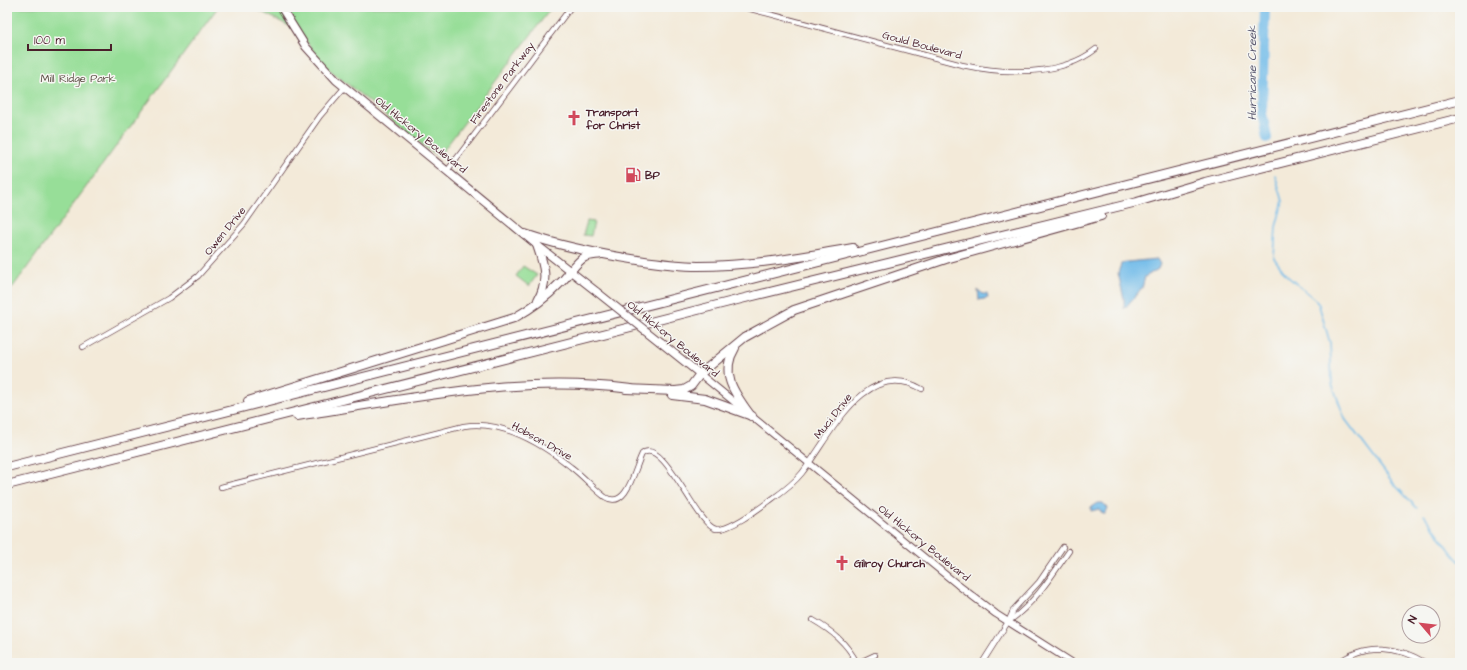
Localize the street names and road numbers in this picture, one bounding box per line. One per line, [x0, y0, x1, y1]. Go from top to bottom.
street label: Gould Boulevard [881, 27, 964, 63]
street label: Firestone Parkway [466, 39, 539, 128]
street label: Old Hickory Boulevard [371, 93, 470, 178]
street label: Owen Drive [201, 203, 249, 259]
street label: Old Hickory Boulevard [623, 297, 722, 382]
street label: Muci Drive [810, 390, 856, 442]
street label: Hobson Drive [509, 418, 575, 464]
street label: Old Hickory Boulevard [874, 501, 973, 586]

